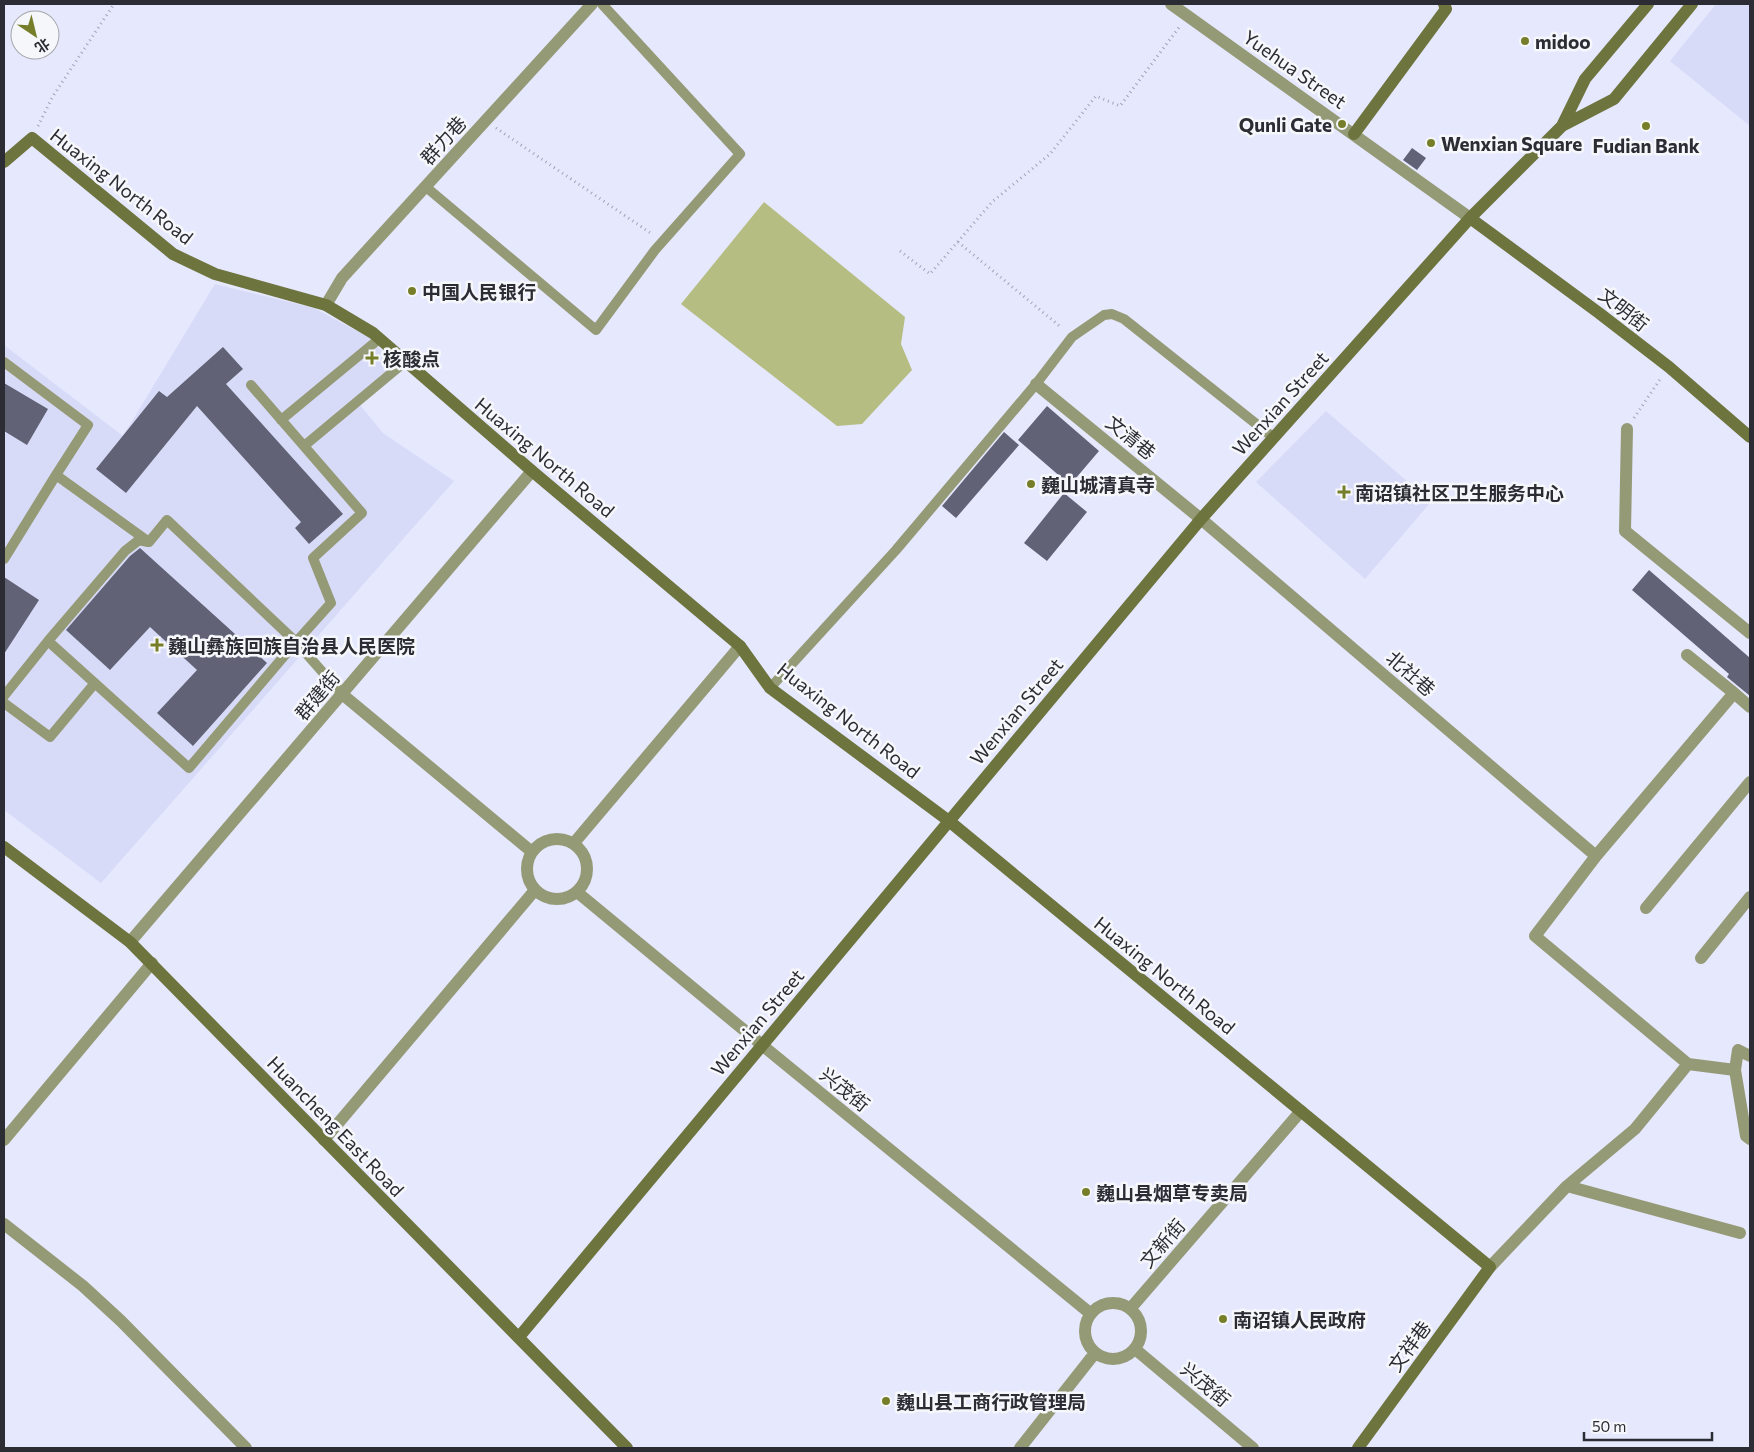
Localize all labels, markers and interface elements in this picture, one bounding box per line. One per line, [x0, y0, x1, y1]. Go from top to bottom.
north arrow [10, 10, 60, 60]
street label: Yuehua Street [1239, 25, 1351, 113]
place label: midoo [1535, 30, 1591, 53]
text: 北 [32, 35, 53, 57]
marker: midoo [1519, 35, 1531, 47]
street label: 群力巷 [415, 111, 471, 169]
place label: Qunli Gate [1239, 113, 1332, 136]
marker: Qunli Gate [1336, 118, 1348, 130]
marker: Fudian Bank [1640, 120, 1652, 132]
street label: Huaxing North Road [46, 123, 198, 249]
place label: Wenxian Square [1441, 132, 1582, 155]
place label: Fudian Bank [1592, 134, 1700, 157]
marker: Wenxian Square [1425, 137, 1437, 149]
place label: 中国人民银行 [422, 280, 536, 303]
street label: 文明街 [1594, 282, 1654, 336]
marker: 中国人民银行 [406, 285, 418, 297]
street label: Wenxian Street [1227, 346, 1333, 460]
place label: 核酸点 [383, 347, 440, 370]
marker: 核酸点 [365, 351, 379, 365]
street label: Huaxing North Road [471, 392, 619, 522]
street label: 文清巷 [1102, 410, 1160, 464]
place label: 巍山城清真寺 [1041, 473, 1155, 496]
marker: 巍山城清真寺 [1025, 478, 1037, 490]
place label: 南诏镇社区卫生服务中心 [1355, 481, 1564, 504]
marker: 南诏镇社区卫生服务中心 [1337, 485, 1351, 499]
place label: 巍山彝族回族自治县人民医院 [168, 634, 415, 657]
marker: 巍山彝族回族自治县人民医院 [150, 638, 164, 652]
street label: 北社巷 [1382, 646, 1440, 700]
street label: Wenxian Street [965, 653, 1067, 769]
street label: Huaxing North Road [773, 657, 925, 783]
street label: 群建街 [290, 666, 344, 724]
street label: Huaxing North Road [1090, 911, 1240, 1039]
street label: Wenxian Street [706, 964, 808, 1080]
street label: Huancheng East Road [263, 1051, 409, 1201]
street label: 兴茂街 [816, 1062, 874, 1116]
place label: 巍山县烟草专卖局 [1096, 1181, 1248, 1204]
marker: 巍山县烟草专卖局 [1080, 1186, 1092, 1198]
street label: 文新街 [1135, 1214, 1189, 1272]
place label: 南诏镇人民政府 [1233, 1308, 1366, 1331]
marker: 南诏镇人民政府 [1217, 1313, 1229, 1325]
street label: 文祥巷 [1383, 1316, 1435, 1376]
street label: 兴茂街 [1177, 1357, 1235, 1411]
place label: 巍山县工商行政管理局 [896, 1390, 1086, 1413]
marker: 巍山县工商行政管理局 [880, 1395, 892, 1407]
scale bar [1584, 1410, 1712, 1442]
text: 50 m [1592, 1417, 1626, 1435]

